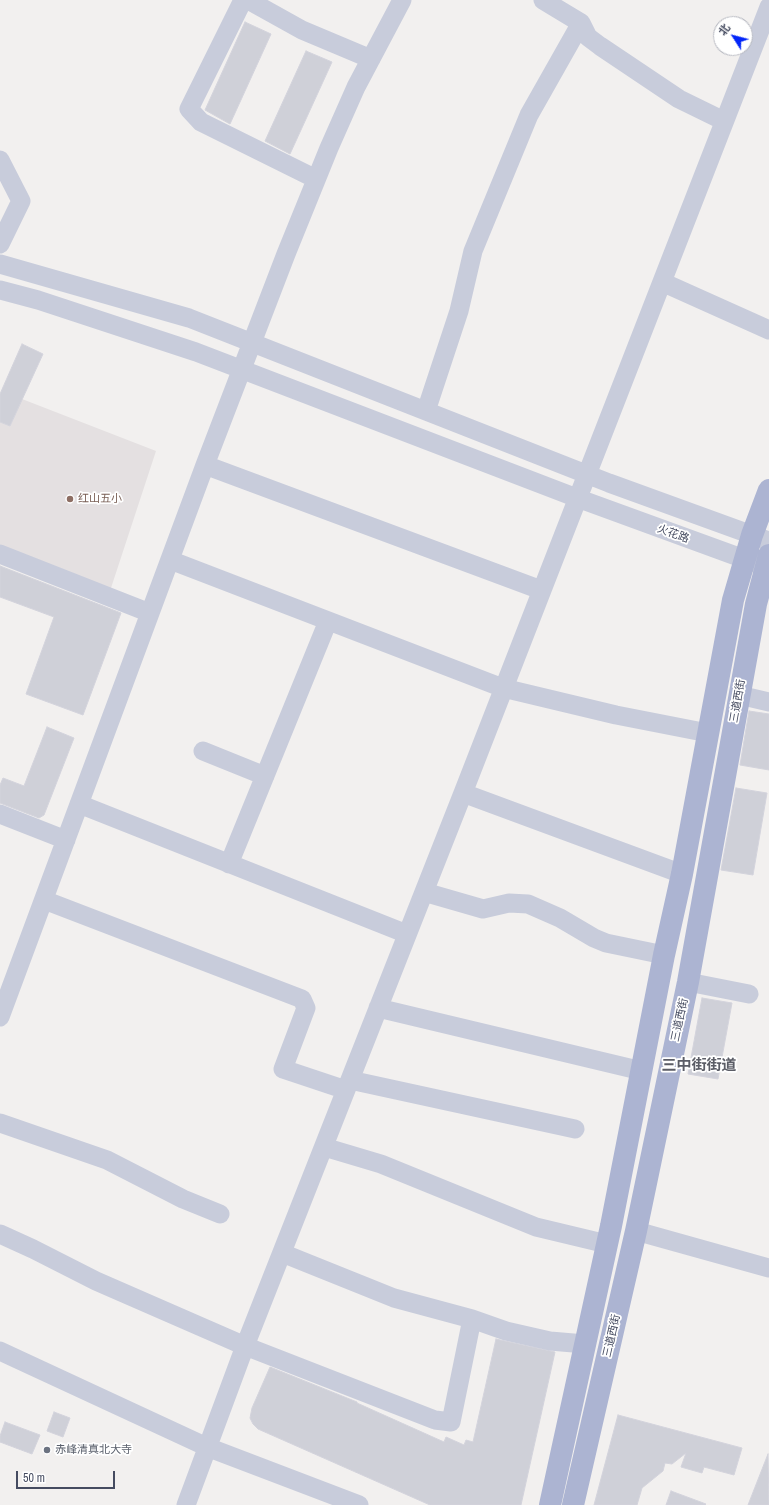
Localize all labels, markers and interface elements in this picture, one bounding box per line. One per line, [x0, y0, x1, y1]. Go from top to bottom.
north arrow [713, 16, 753, 56]
text: 北 [715, 21, 733, 38]
place label: 红山五小 [78, 492, 122, 506]
marker: 红山五小 [65, 494, 75, 504]
street label: 火花路 [655, 522, 691, 546]
street label: 三道西街 [728, 678, 748, 724]
street label: 三道西街 [669, 997, 691, 1043]
district label: 三中街街道 [662, 1057, 736, 1075]
street label: 三道西街 [601, 1313, 623, 1359]
place label: 赤峰清真北大寺 [55, 1443, 132, 1457]
marker: 赤峰清真北大寺 [42, 1445, 52, 1455]
scale bar [18, 1463, 117, 1489]
text: 50 m [23, 1470, 45, 1486]

